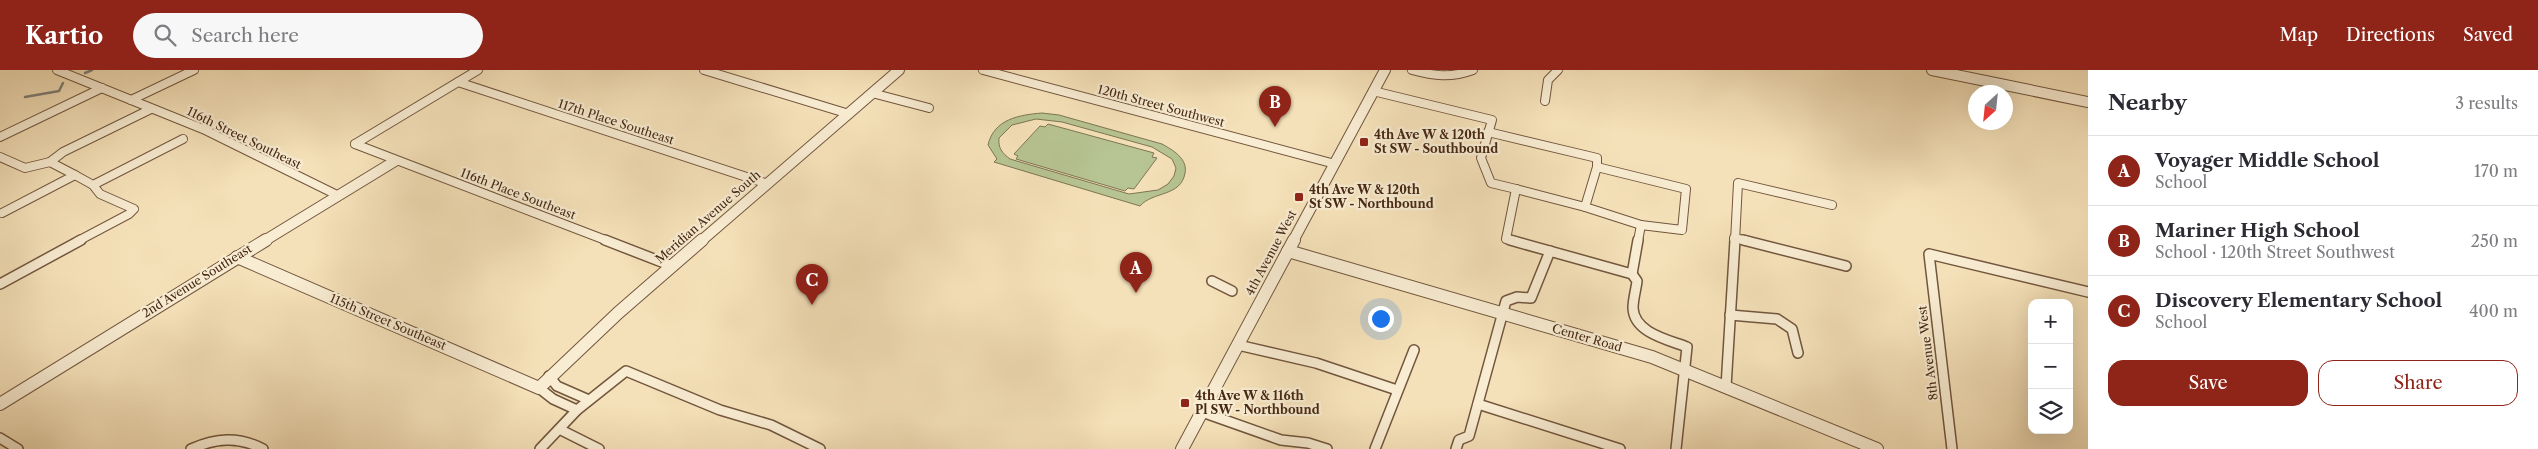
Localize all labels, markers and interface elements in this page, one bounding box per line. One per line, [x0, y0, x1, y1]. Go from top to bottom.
search box [133, 13, 483, 58]
text: Kartio [25, 21, 103, 50]
icon: search [151, 21, 179, 49]
text: Search here [191, 24, 299, 47]
text: Map [2279, 24, 2318, 46]
text: Directions [2346, 24, 2435, 46]
text: Saved [2463, 24, 2513, 46]
street label: 120th Street Southwest [1096, 81, 1227, 130]
north arrow [1968, 85, 2013, 130]
pin: B [1259, 86, 1291, 127]
text: Nearby [2108, 90, 2187, 115]
text: 3 results [2455, 93, 2518, 113]
street label: 117th Place Southeast [556, 96, 677, 148]
street label: 116th Street Southeast [185, 103, 305, 172]
place label: 4th Ave W & 120th St SW - Southbound [1374, 127, 1498, 156]
marker: 4th Ave W & 120th St SW - Southbound [1358, 136, 1370, 148]
text: Voyager Middle School [2155, 149, 2380, 172]
text: A [2118, 161, 2130, 181]
text: 170 m [2474, 161, 2518, 181]
street label: 116th Place Southeast [458, 165, 579, 223]
street label: Meridian Avenue South [652, 167, 764, 266]
text: School [2155, 172, 2207, 192]
place label: 4th Ave W & 120th St SW - Northbound [1309, 182, 1434, 211]
marker: 4th Ave W & 120th St SW - Northbound [1293, 191, 1305, 203]
street label: 4th Avenue West [1242, 207, 1300, 298]
text: Mariner High School [2155, 219, 2360, 242]
text: B [2118, 231, 2130, 251]
text: 250 m [2471, 231, 2518, 251]
street label: 2nd Avenue Southeast [139, 240, 255, 320]
text: School · 120th Street Southwest [2155, 242, 2395, 262]
pin: A [1120, 252, 1152, 293]
pin: C [796, 264, 828, 305]
text: Discovery Elementary School [2155, 289, 2442, 312]
street label: 115th Street Southeast [328, 290, 449, 353]
map controls [2028, 299, 2073, 434]
button: + [2028, 299, 2073, 344]
text: C [2118, 301, 2130, 321]
text: 400 m [2469, 301, 2518, 321]
street label: 8th Avenue West [1914, 304, 1941, 401]
your location [1368, 306, 1394, 332]
text: School [2155, 312, 2207, 332]
street label: Center Road [1550, 320, 1625, 355]
button: − [2028, 344, 2073, 389]
button: Save [2108, 360, 2308, 406]
button: Share [2318, 360, 2518, 406]
place label: 4th Ave W & 116th Pl SW - Northbound [1195, 388, 1320, 417]
button: layers [2028, 389, 2073, 434]
marker: 4th Ave W & 116th Pl SW - Northbound [1179, 397, 1191, 409]

